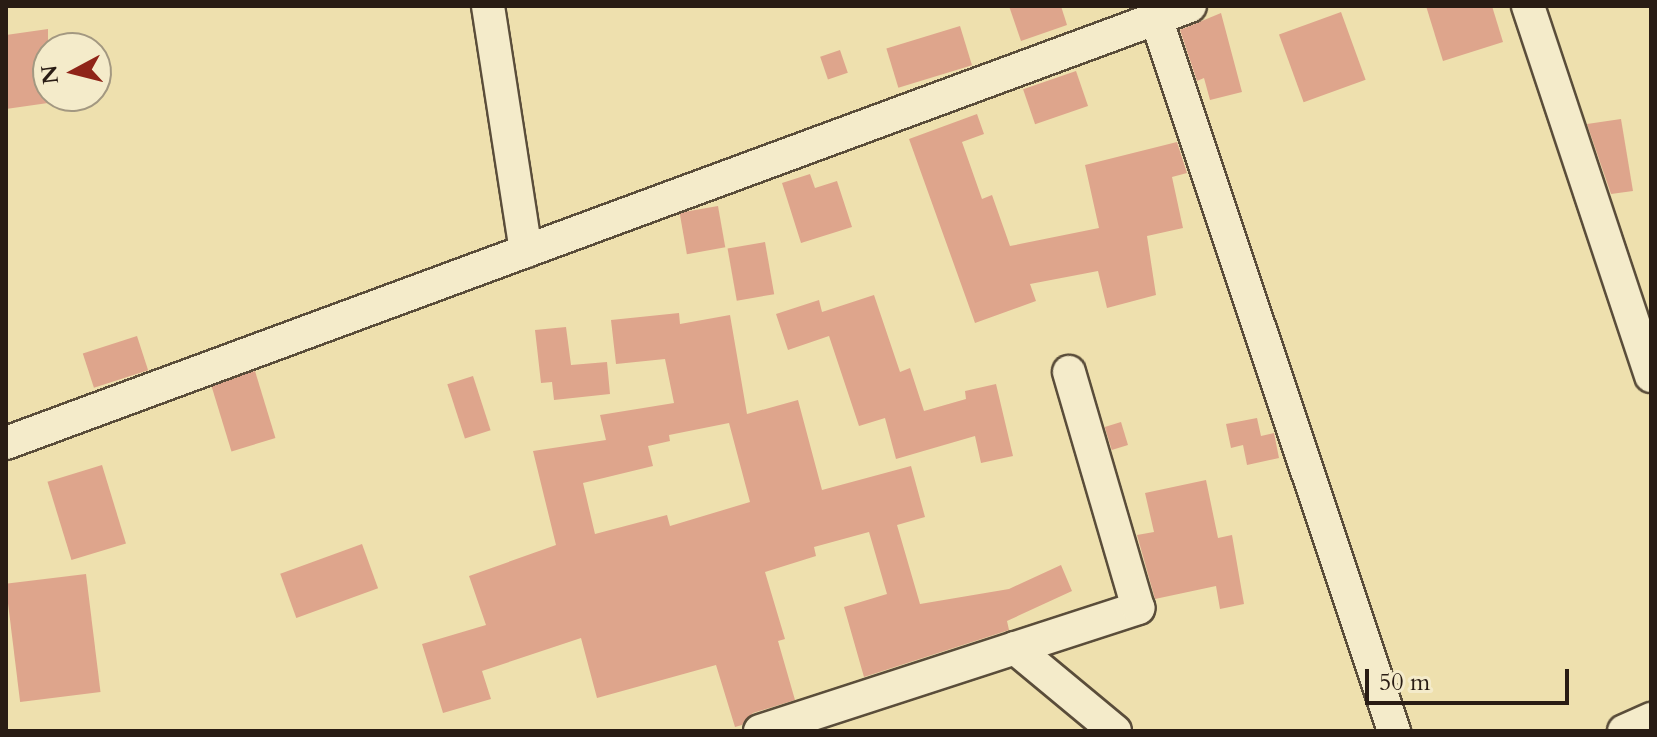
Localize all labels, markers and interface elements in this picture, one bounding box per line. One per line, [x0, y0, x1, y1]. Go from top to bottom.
north arrow [32, 32, 112, 112]
text: N [34, 63, 66, 86]
scale bar [1369, 653, 1573, 703]
text: 50 m [1379, 666, 1430, 699]

